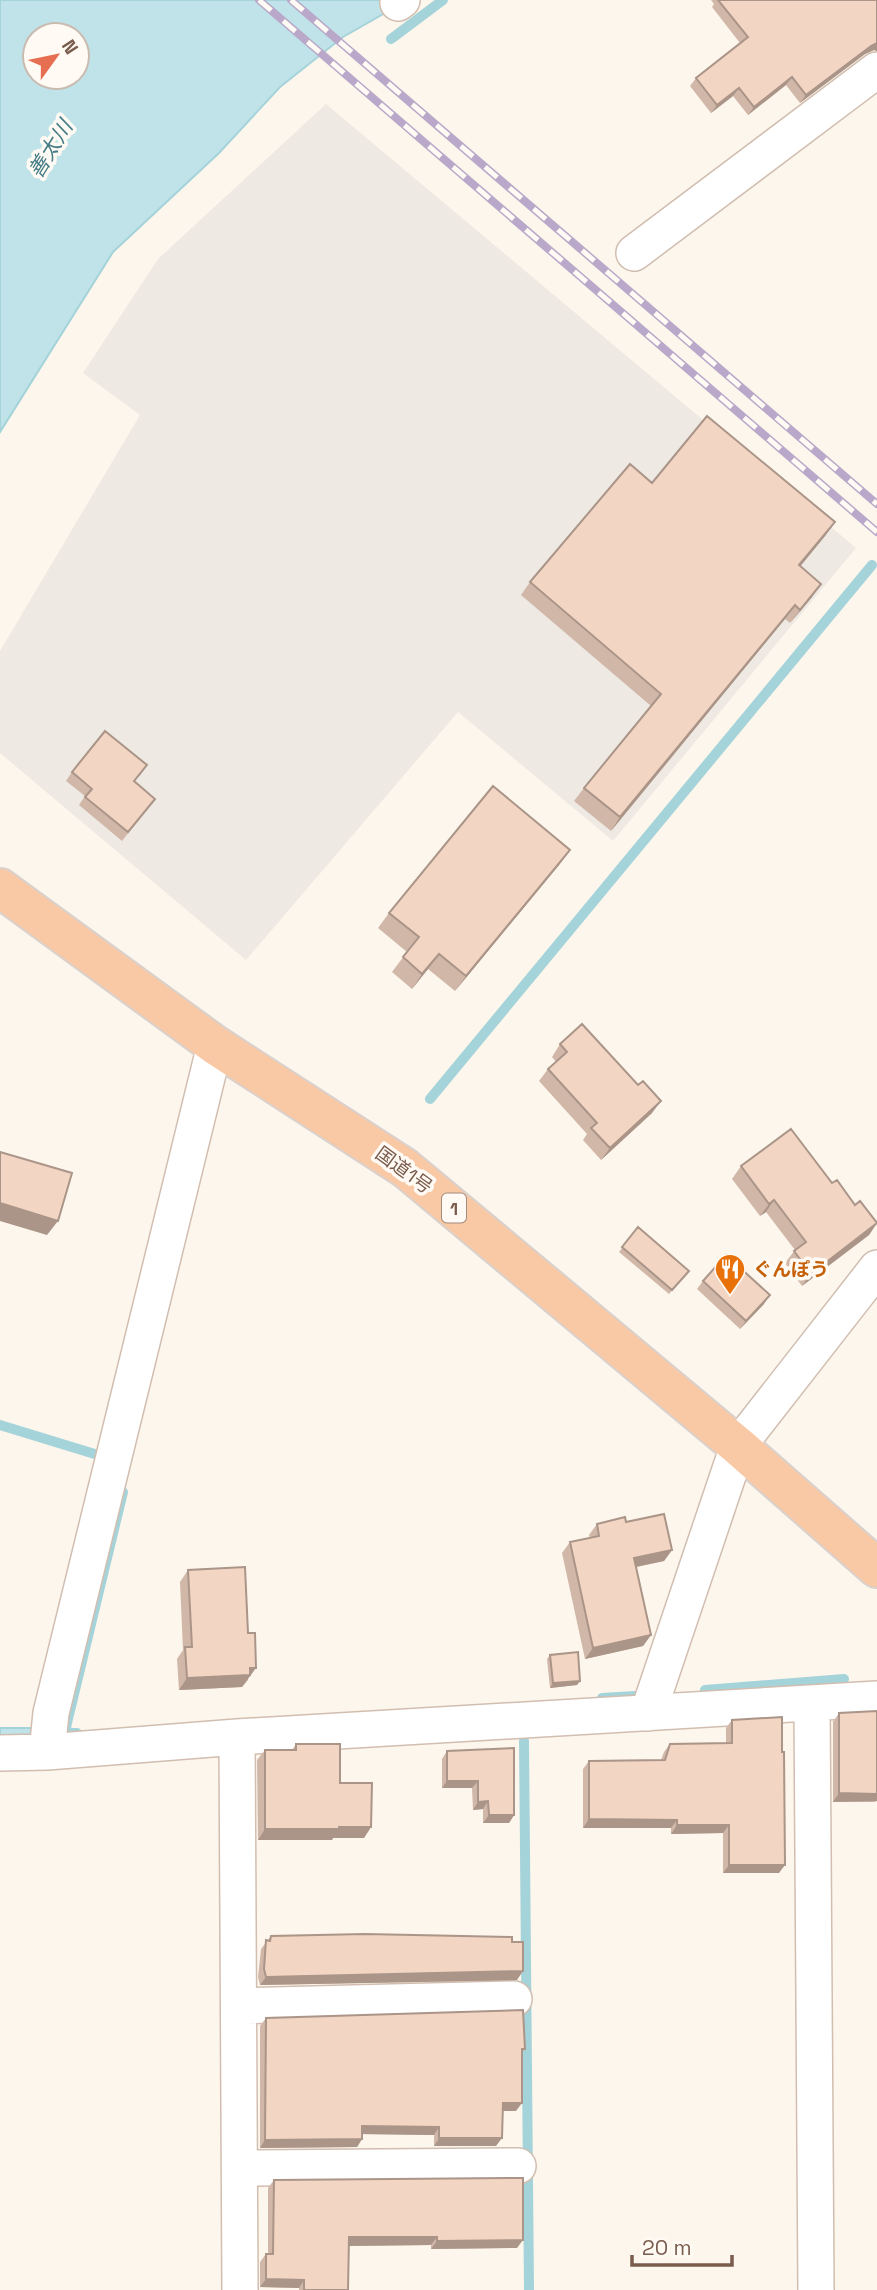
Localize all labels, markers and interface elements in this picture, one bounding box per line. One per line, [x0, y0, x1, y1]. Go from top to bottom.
north arrow [21, 21, 91, 91]
text: N [56, 35, 84, 59]
water label: 善太川 [22, 113, 79, 183]
street label: 国道1号 [370, 1141, 438, 1199]
road number: 1 [442, 1194, 466, 1223]
restaurant icon: ぐんぽう [713, 1252, 747, 1296]
place label: ぐんぽう [753, 1257, 829, 1282]
scale bar [632, 2224, 732, 2268]
text: 20 m [642, 2234, 692, 2261]

